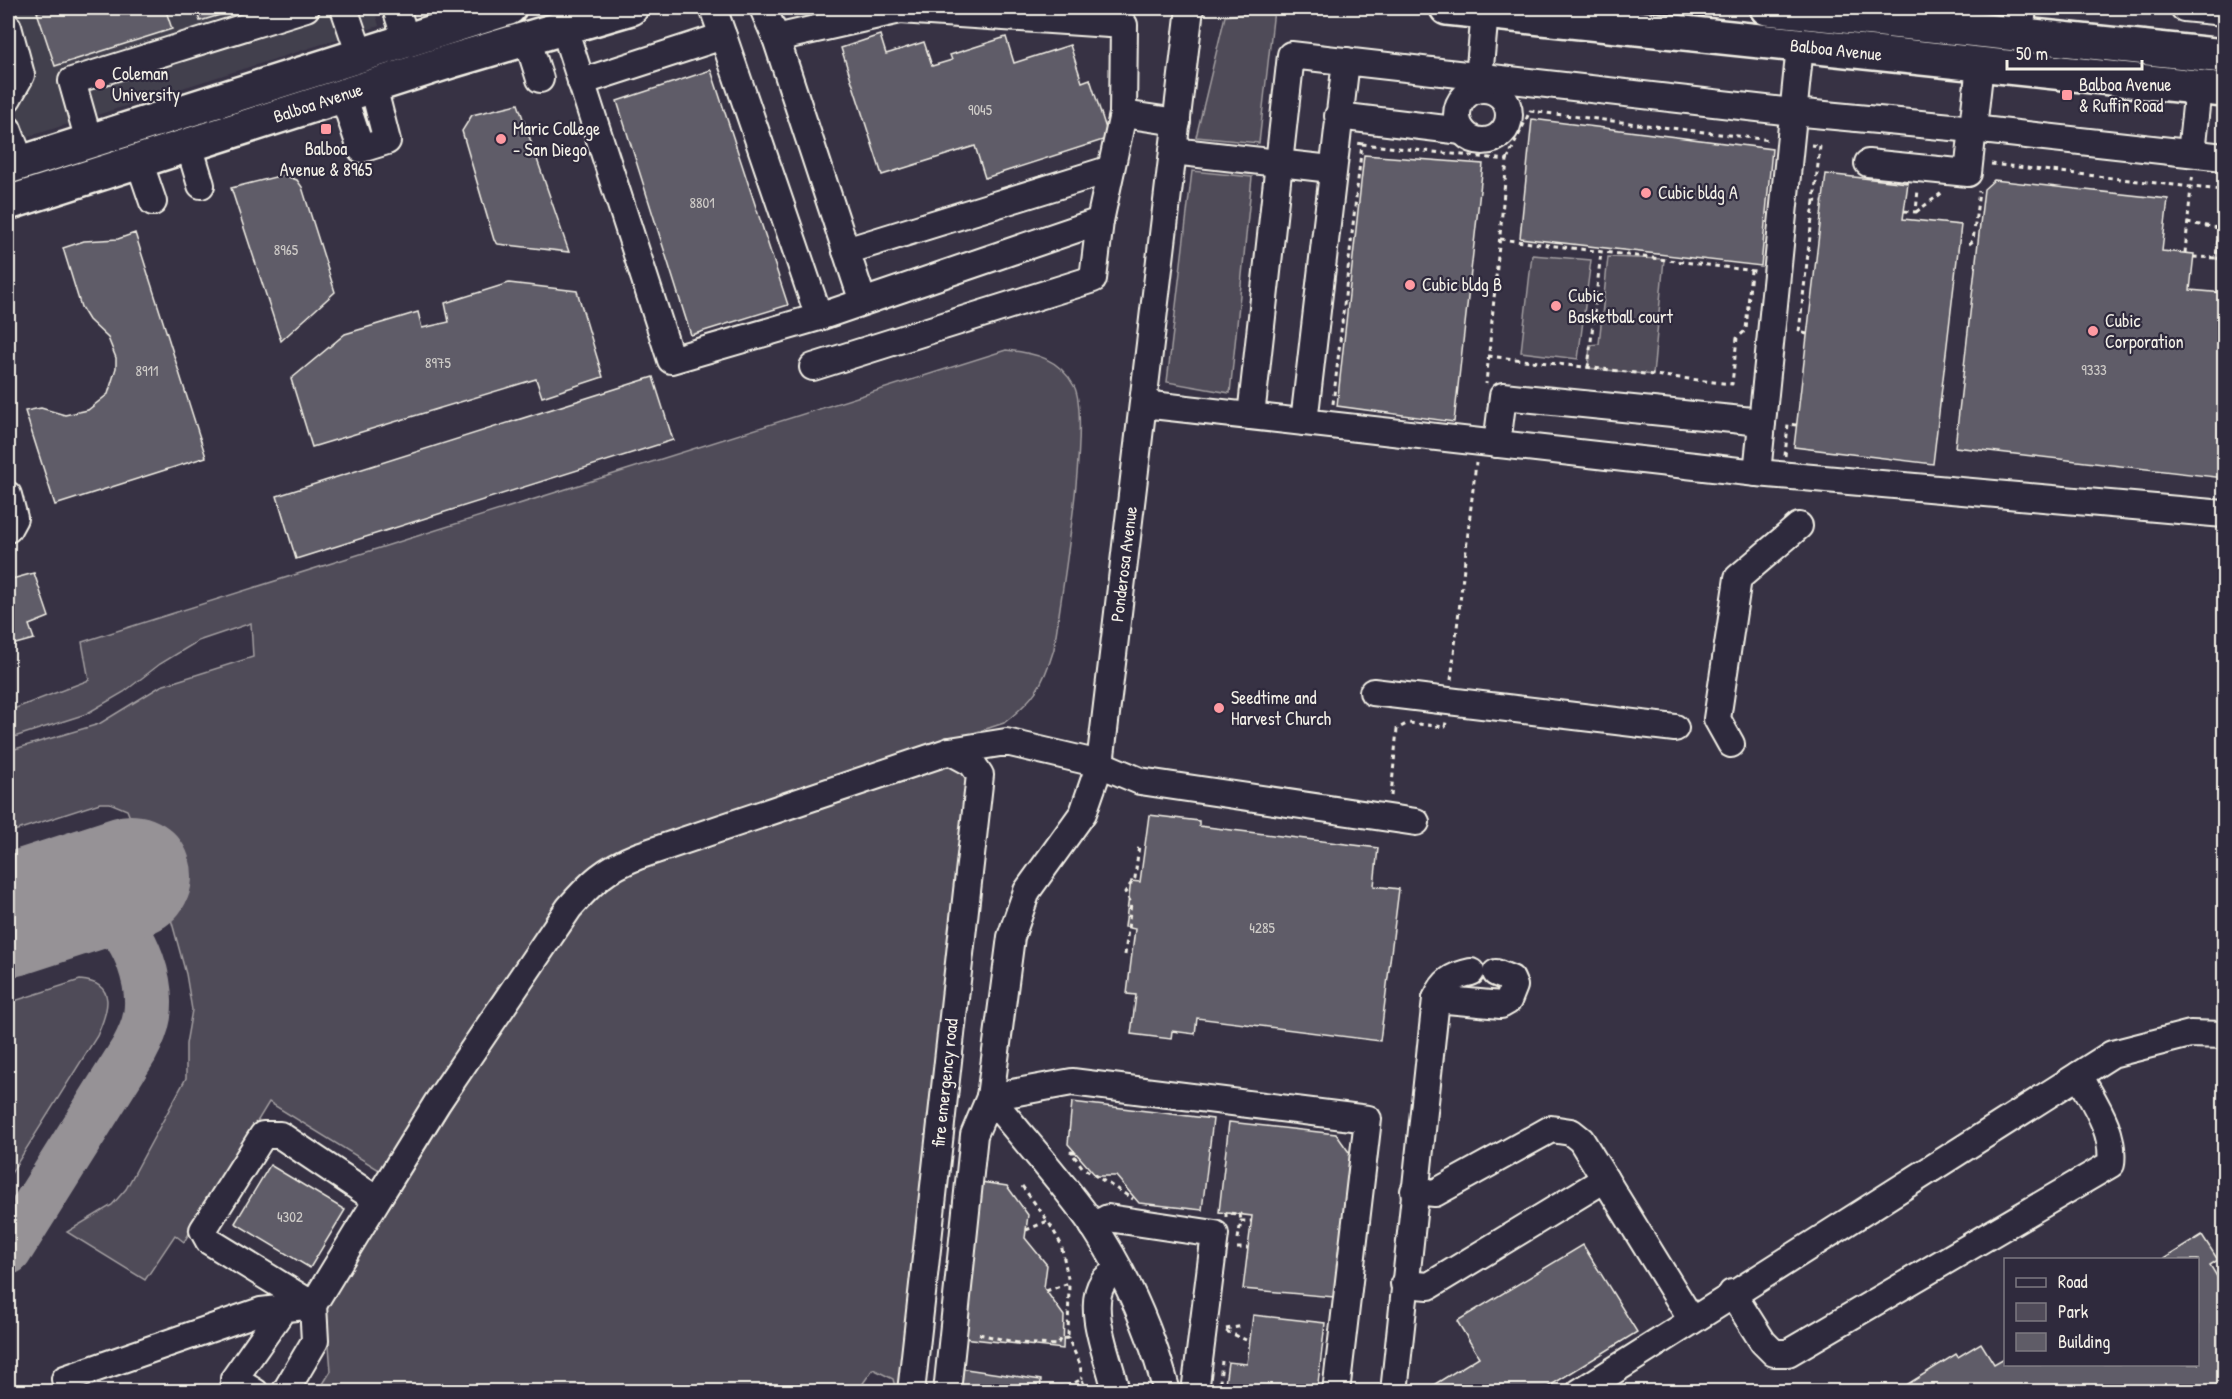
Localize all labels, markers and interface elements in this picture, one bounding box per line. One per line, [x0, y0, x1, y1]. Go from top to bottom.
street label: Balboa Avenue [1789, 32, 1883, 67]
scale bar [2007, 33, 2142, 71]
text: 50 m [2016, 41, 2048, 66]
place label: Coleman University [112, 61, 181, 107]
place label: Balboa Avenue & Ruffin Road [2079, 72, 2171, 118]
street label: Balboa Avenue [270, 76, 366, 129]
marker: Coleman University [93, 77, 107, 91]
marker: Balboa Avenue & Ruffin Road [2060, 88, 2074, 102]
house number: 9045 [968, 99, 993, 120]
place label: Maric College - San Diego [513, 116, 600, 162]
marker: Balboa Avenue & 8965 [319, 122, 333, 136]
marker: Maric College - San Diego [494, 132, 508, 146]
place label: Balboa Avenue & 8965 [280, 136, 373, 182]
place label: Cubic bldg A [1658, 180, 1738, 205]
marker: Cubic bldg A [1639, 186, 1653, 200]
house number: 8801 [689, 192, 715, 213]
house number: 8965 [274, 239, 299, 260]
place label: Cubic bldg B [1422, 272, 1502, 297]
marker: Cubic bldg B [1403, 278, 1417, 292]
place label: Cubic Basketball court [1568, 283, 1674, 329]
marker: Cubic Basketball court [1549, 299, 1563, 313]
place label: Cubic Corporation [2105, 308, 2184, 354]
marker: Cubic Corporation [2086, 324, 2100, 338]
house number: 8975 [425, 352, 452, 373]
house number: 9333 [2081, 359, 2107, 380]
house number: 8911 [136, 360, 158, 381]
street label: Ponderosa Avenue [1104, 505, 1143, 623]
place label: Seedtime and Harvest Church [1231, 685, 1332, 731]
marker: Seedtime and Harvest Church [1212, 701, 1226, 715]
house number: 4285 [1249, 917, 1275, 938]
street label: fire emergency road [925, 1017, 964, 1149]
house number: 4302 [277, 1206, 303, 1227]
legend [2004, 1258, 2199, 1366]
text: Road [2058, 1269, 2088, 1294]
text: Park [2058, 1299, 2089, 1324]
text: Building [2058, 1329, 2110, 1354]

